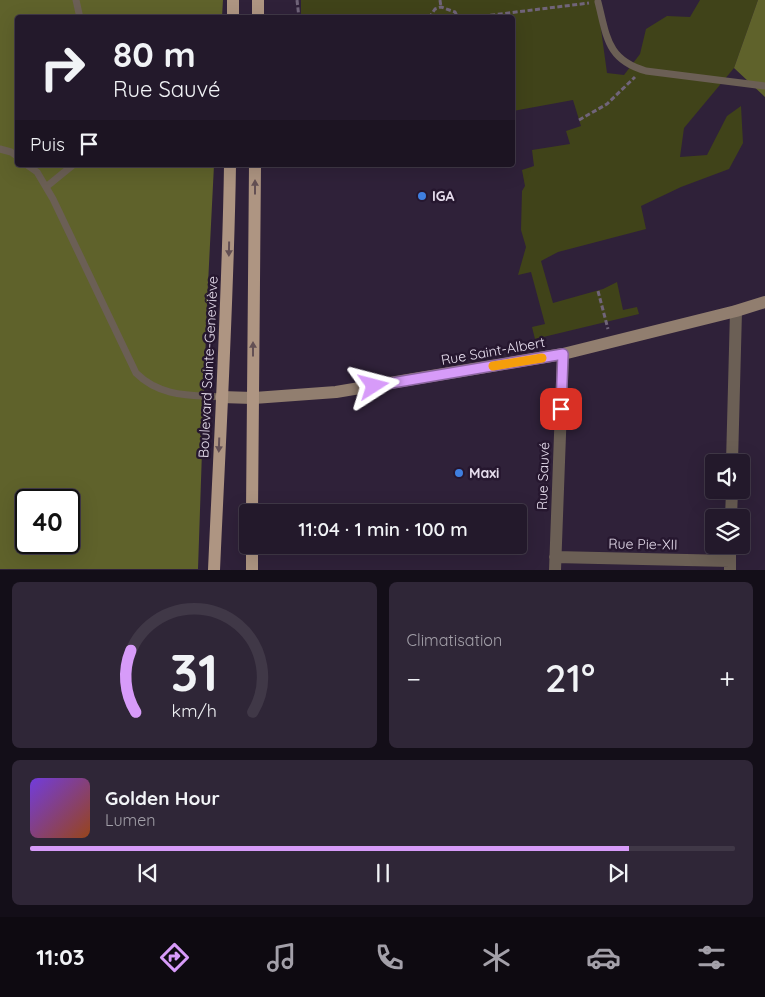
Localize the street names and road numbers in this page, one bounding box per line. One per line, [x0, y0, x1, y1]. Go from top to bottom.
street label: Boulevard Sainte-Geneviève [194, 275, 222, 458]
street label: Rue Saint-Albert [440, 333, 547, 369]
street label: Rue Sauvé [533, 441, 553, 510]
street label: Rue Pie-XII [608, 534, 678, 554]

